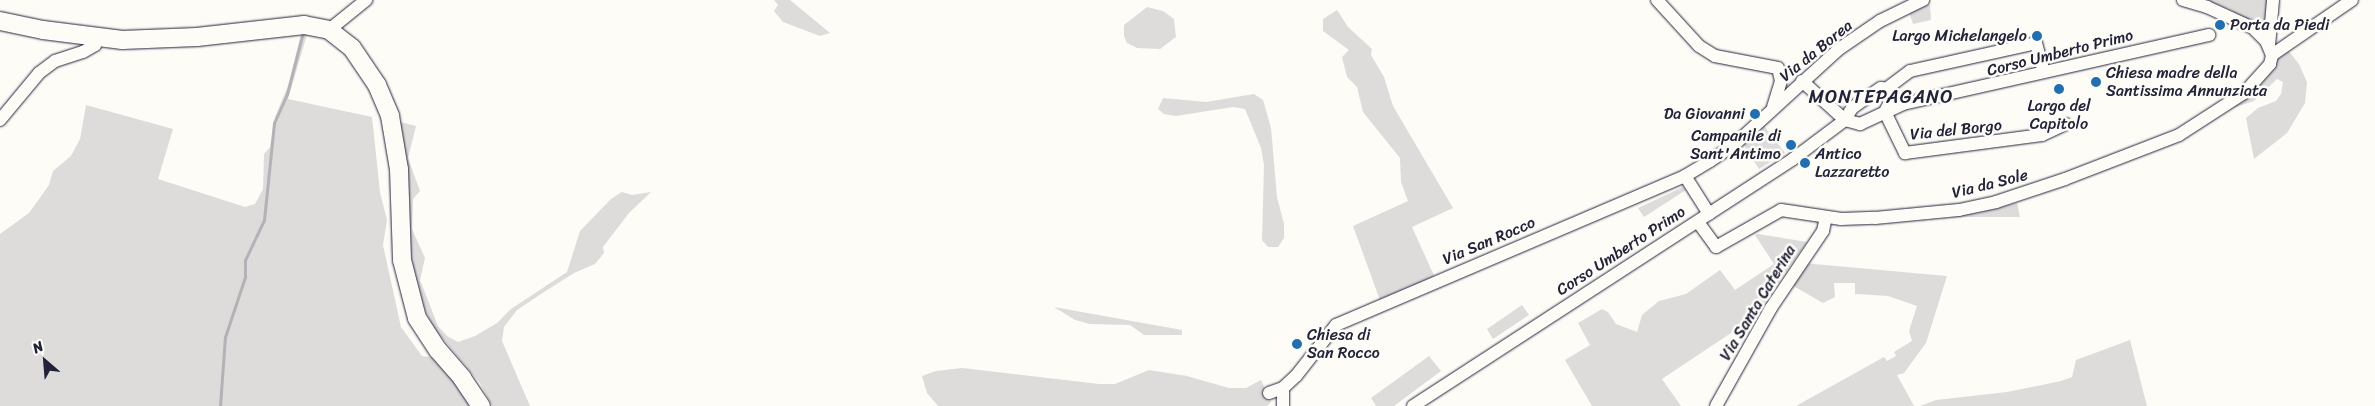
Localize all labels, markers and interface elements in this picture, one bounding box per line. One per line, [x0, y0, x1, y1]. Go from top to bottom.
place label: Porta da Piedi [2230, 15, 2329, 35]
street label: Via da Borea [1776, 16, 1856, 86]
marker: Porta da Piedi [2214, 19, 2226, 31]
street label: Corso Umberto Primo [1984, 25, 2136, 81]
place label: Largo Michelangelo [1892, 26, 2027, 46]
marker: Largo Michelangelo [2031, 30, 2043, 42]
place label: Chiesa madre della Santissima Annunziata [2106, 63, 2267, 101]
marker: Chiesa madre della Santissima Annunziata [2090, 76, 2102, 88]
marker: Largo del Capitolo [2053, 83, 2065, 95]
district label: MONTEPAGANO [1807, 86, 1955, 108]
place label: Largo del Capitolo [2027, 96, 2091, 134]
place label: Da Giovanni [1664, 104, 1745, 124]
marker: Da Giovanni [1749, 108, 1761, 120]
street label: Via del Borgo [1909, 116, 2003, 144]
place label: Campanile di Sant'Antimo [1690, 126, 1781, 164]
marker: Campanile di Sant'Antimo [1785, 139, 1797, 151]
place label: Antico Lazzaretto [1815, 144, 1889, 182]
marker: Antico Lazzaretto [1799, 157, 1811, 169]
street label: Via da Sole [1950, 165, 2030, 203]
street label: Corso Umberto Primo [1552, 202, 1690, 300]
street label: Via San Rocco [1440, 213, 1538, 269]
street label: Via Santa Caterina [1716, 241, 1800, 365]
place label: Chiesa di San Rocco [1307, 325, 1380, 363]
text: N [28, 334, 48, 361]
north arrow [20, 336, 70, 386]
marker: Chiesa di San Rocco [1291, 338, 1303, 350]

